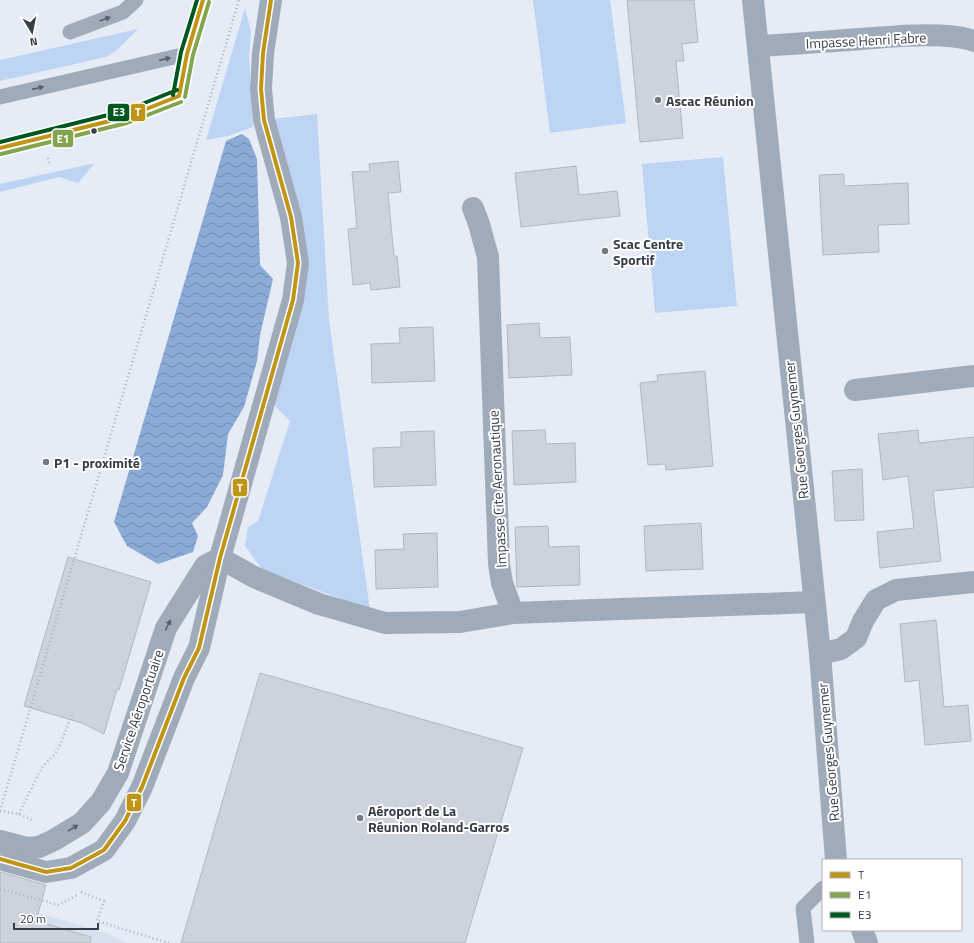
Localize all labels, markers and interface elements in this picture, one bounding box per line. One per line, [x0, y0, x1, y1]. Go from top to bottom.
north arrow [12, 12, 52, 52]
one-way arrow [99, 16, 111, 22]
street label: Impasse Henri Fabre [805, 26, 927, 54]
text: N [29, 33, 39, 50]
one-way arrow [159, 56, 171, 62]
one-way arrow [32, 85, 44, 91]
place label: Ascac Réunion [666, 90, 754, 111]
marker: Ascac Réunion [653, 95, 663, 105]
line badge: E3 [107, 103, 130, 122]
line badge: T [130, 103, 146, 122]
text: E3 [113, 104, 125, 120]
text: T [135, 104, 141, 120]
unlabelled marker [89, 126, 99, 136]
line badge: E1 [52, 129, 74, 148]
text: E1 [57, 131, 69, 147]
place label: Scac Centre Sportif [613, 233, 683, 270]
marker: Scac Centre Sportif [600, 246, 610, 256]
street label: Rue Georges Guynemer [778, 360, 814, 500]
street label: Impasse Cite Aeronautique [482, 410, 512, 568]
place label: P1 - proximité [54, 452, 140, 473]
marker: P1 - proximité [41, 457, 51, 467]
line badge: T [232, 478, 248, 497]
text: T [237, 480, 243, 496]
one-way arrow [165, 619, 171, 631]
street label: Service Aéroportuaire [107, 647, 169, 773]
street label: Rue Georges Guynemer [811, 682, 845, 822]
line badge: T [126, 793, 142, 812]
text: T [131, 795, 137, 811]
place label: Aéroport de La Réunion Roland-Garros [368, 800, 510, 837]
marker: Aéroport de La Réunion Roland-Garros [355, 813, 365, 823]
one-way arrow [68, 824, 78, 832]
legend [822, 859, 962, 931]
text: T [858, 865, 865, 884]
text: E1 [858, 885, 871, 904]
scale bar [14, 905, 98, 931]
text: E3 [858, 905, 871, 924]
text: 20 m [20, 909, 46, 928]

